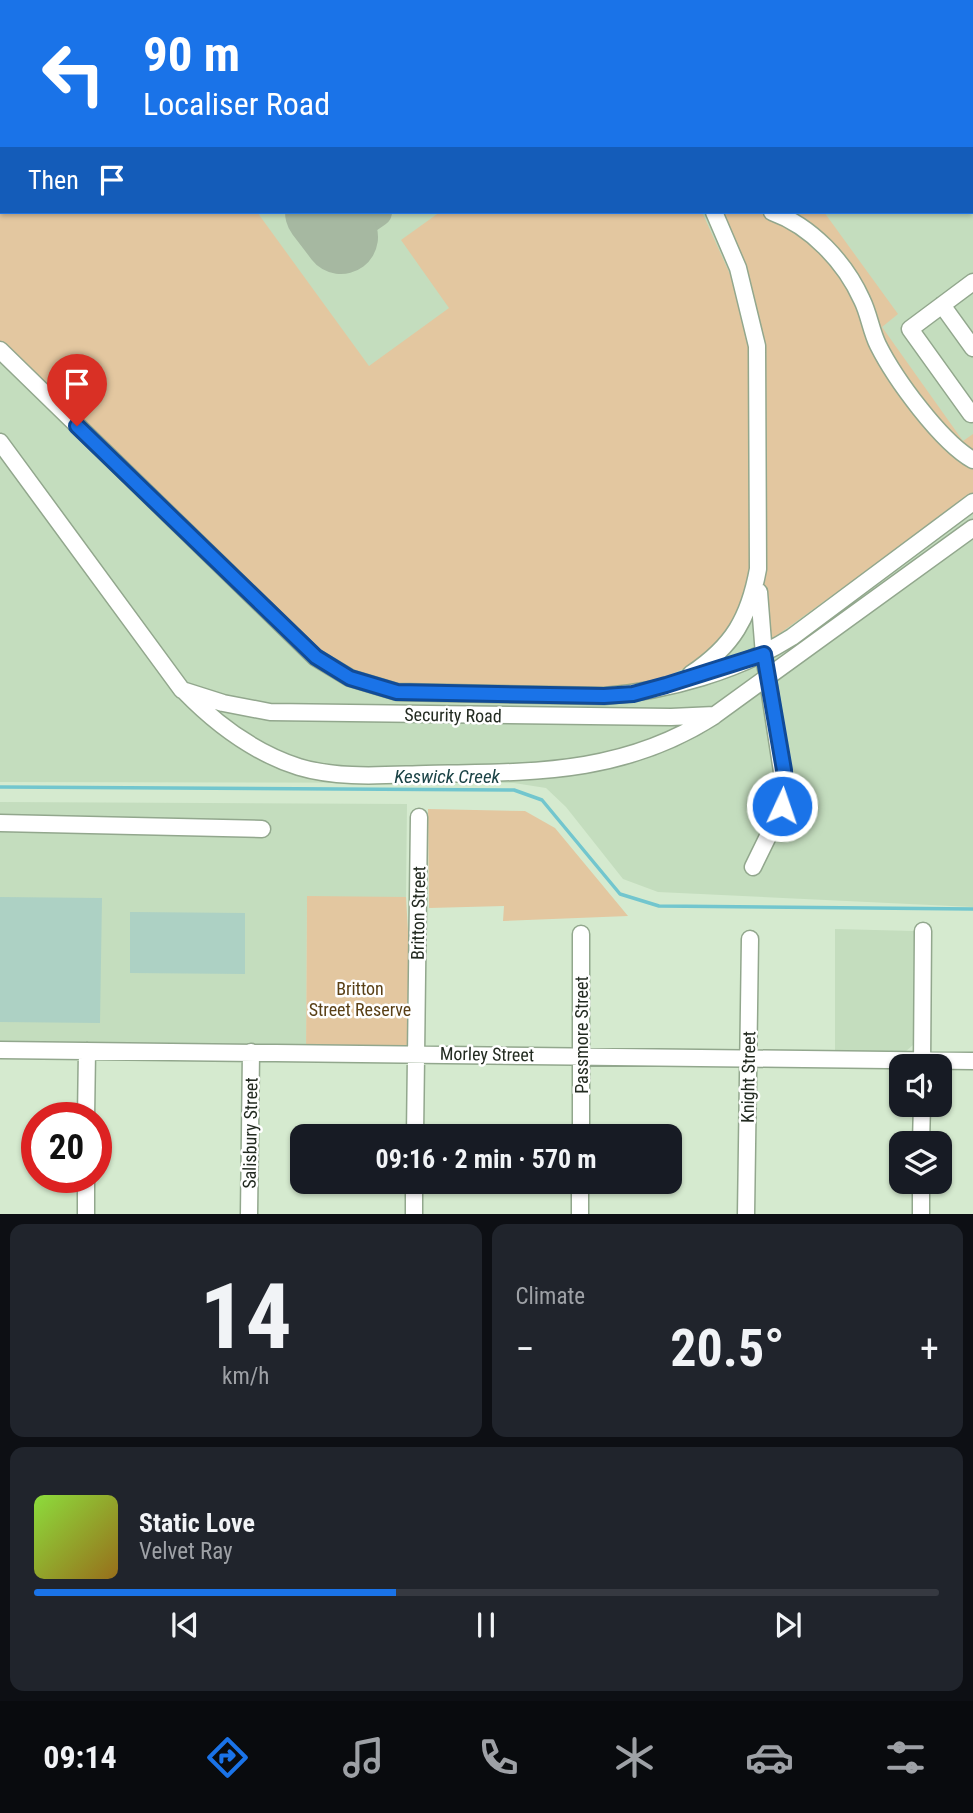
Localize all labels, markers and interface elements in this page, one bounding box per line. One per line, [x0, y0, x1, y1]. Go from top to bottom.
text: 90 m [143, 26, 240, 83]
icon: left [28, 28, 119, 119]
text: Localiser Road [143, 85, 330, 123]
icon: arrive [93, 161, 131, 199]
text: Then [28, 165, 79, 195]
pin [47, 354, 107, 426]
icon: arrive [58, 365, 96, 403]
street label: Security Road [404, 704, 502, 726]
water label: Keswick Creek [394, 765, 501, 788]
position arrow [745, 769, 819, 843]
street label: Britton Street [407, 866, 429, 960]
street label: Passmore Street [571, 976, 592, 1094]
park label: Britton Street Reserve [309, 978, 411, 1020]
street label: Knight Street [737, 1031, 759, 1123]
street label: Morley Street [440, 1043, 534, 1065]
map controls [889, 1054, 952, 1194]
button: sound [889, 1054, 952, 1117]
street label: Salisbury Street [239, 1077, 261, 1189]
speed limit sign: 20 [21, 1102, 112, 1193]
button: layers [889, 1131, 952, 1194]
text: 09:16 · 2 min · 570 m [376, 1144, 596, 1174]
text: 14 [200, 1264, 292, 1370]
text: Climate [516, 1283, 585, 1310]
text: 20.5° [670, 1318, 784, 1379]
text: − [516, 1327, 535, 1371]
text: + [920, 1327, 939, 1371]
text: km/h [222, 1363, 269, 1390]
text: Static Love [139, 1508, 255, 1538]
text: Velvet Ray [139, 1538, 233, 1565]
icon: previous [166, 1606, 204, 1644]
icon: pause [467, 1606, 505, 1644]
icon: next [769, 1606, 807, 1644]
icon: directions [203, 1733, 252, 1782]
icon: music [339, 1733, 388, 1782]
icon: phone [474, 1733, 523, 1782]
icon: climate [610, 1733, 659, 1782]
icon: car [745, 1733, 794, 1782]
icon: filters [881, 1733, 930, 1782]
text: 09:14 [43, 1738, 117, 1776]

